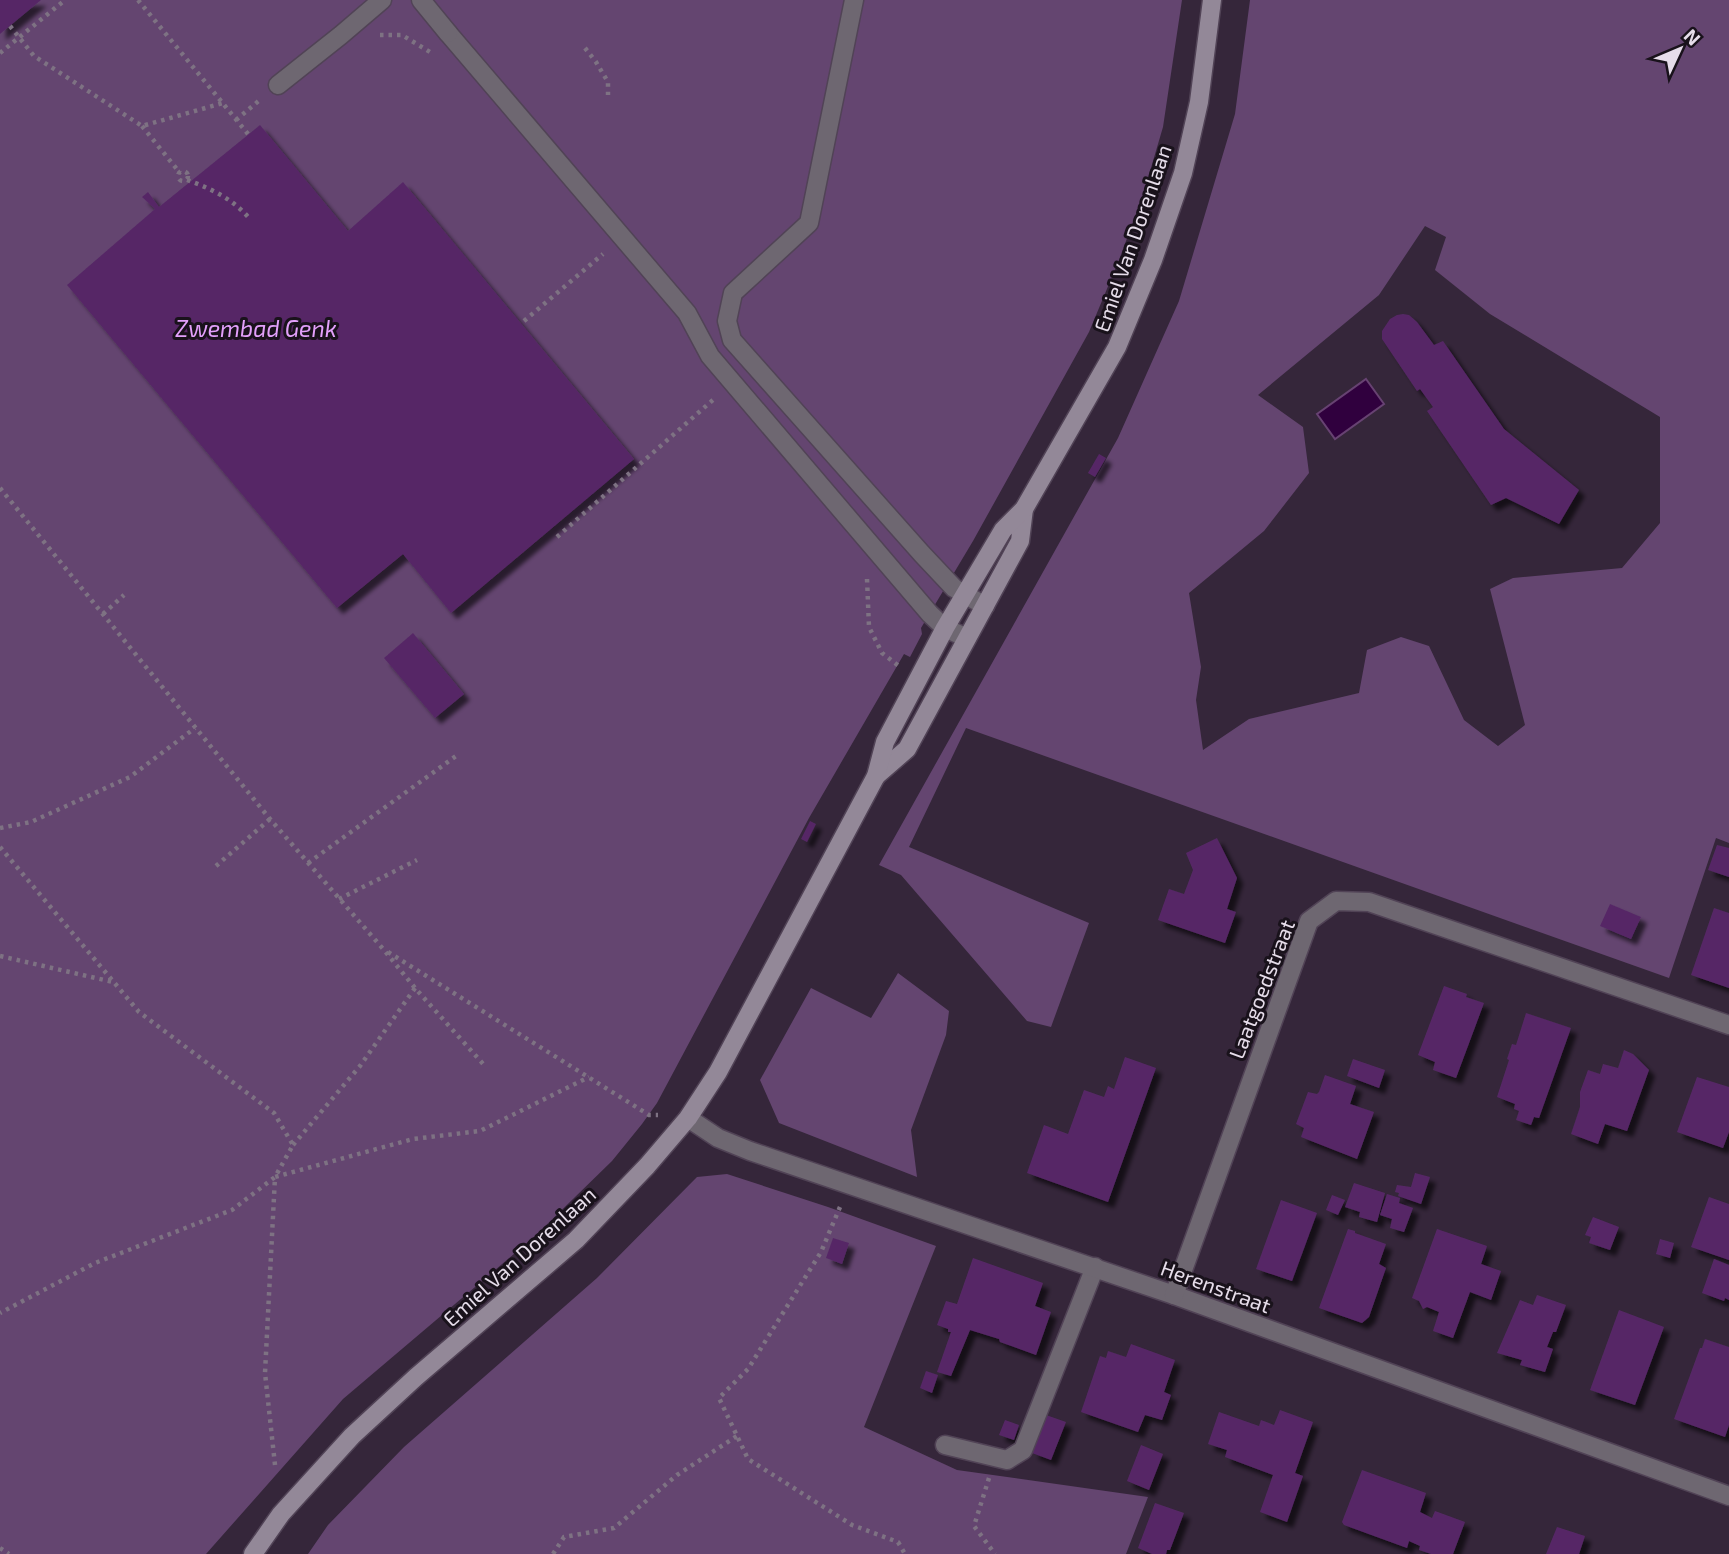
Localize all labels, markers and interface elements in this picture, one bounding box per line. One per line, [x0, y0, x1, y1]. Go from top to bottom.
north arrow [1645, 14, 1715, 84]
text: N [1680, 24, 1706, 50]
street label: Emiel Van Dorenlaan [1088, 141, 1176, 335]
water label: Zwembad Genk [175, 314, 337, 342]
street label: Laatgoedstraat [1223, 916, 1299, 1062]
street label: Emiel Van Dorenlaan [438, 1181, 600, 1331]
street label: Herenstraat [1158, 1255, 1274, 1317]

